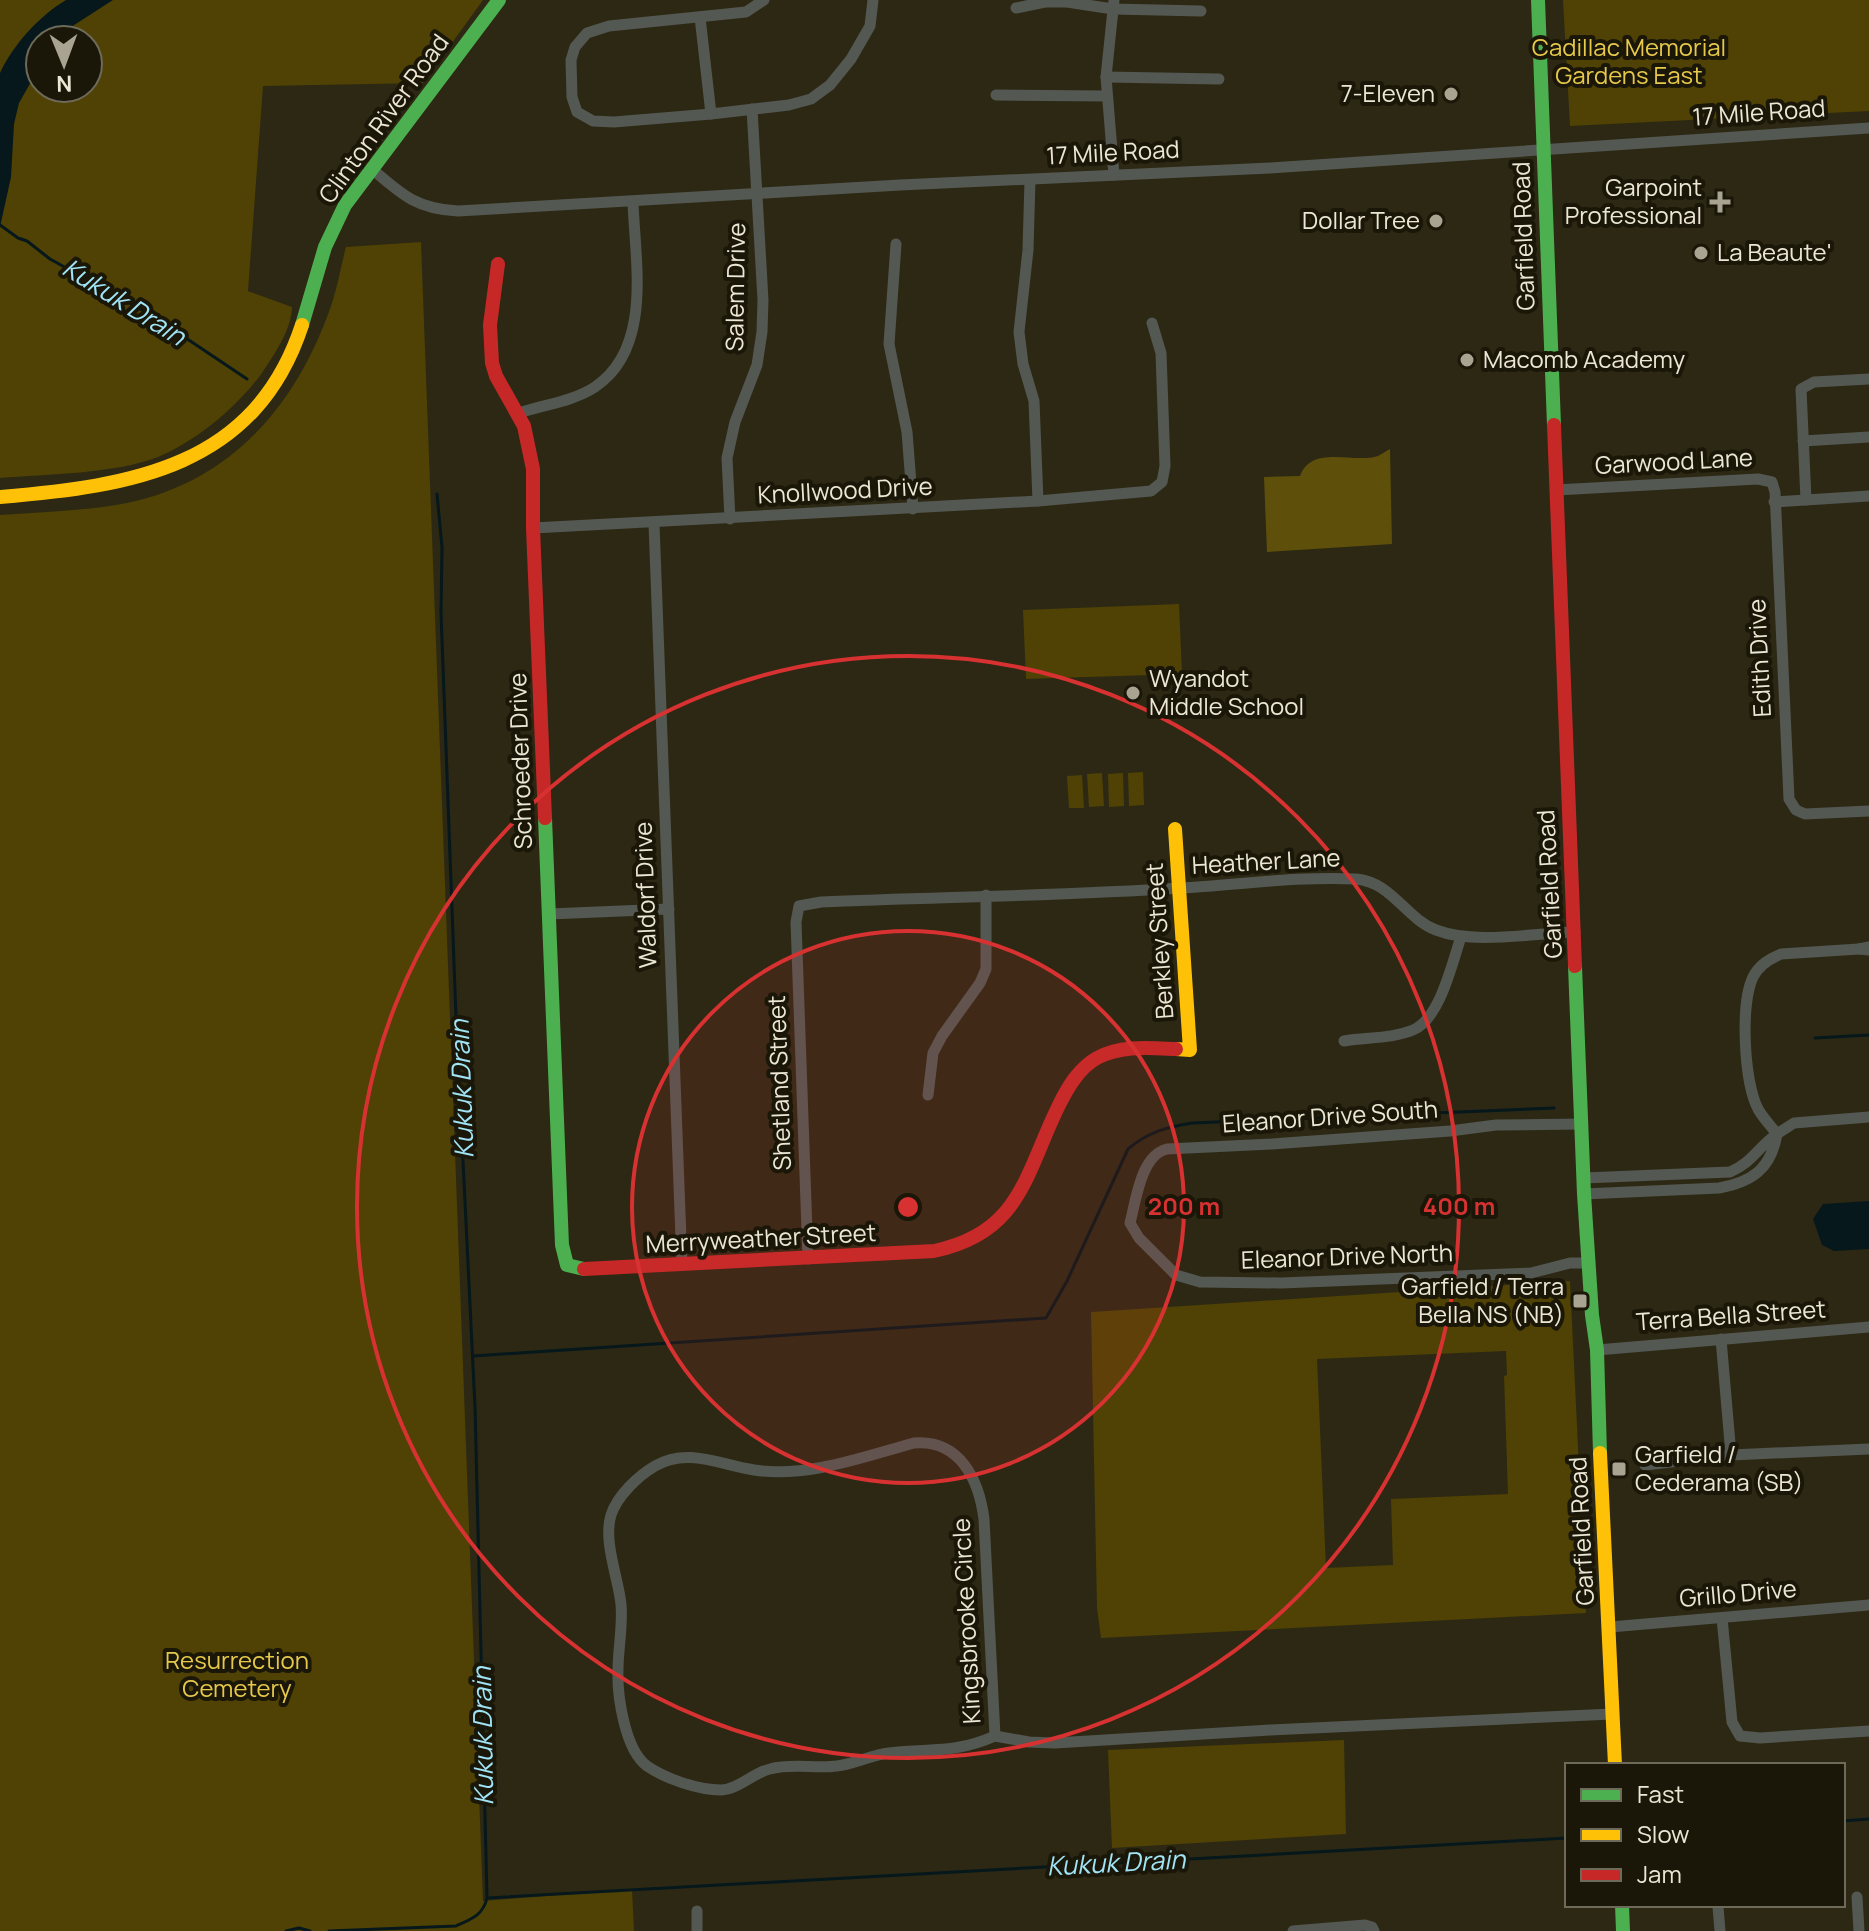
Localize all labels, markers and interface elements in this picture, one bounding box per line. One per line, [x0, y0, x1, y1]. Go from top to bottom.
north arrow [24, 24, 104, 104]
street label: Clinton River Road [310, 27, 455, 209]
park label: Cadillac Memorial Gardens East [1532, 30, 1726, 91]
text: N [56, 69, 73, 99]
place label: 7-Eleven [1341, 76, 1435, 109]
marker: 7-Eleven [1442, 85, 1460, 103]
street label: 17 Mile Road [1691, 90, 1827, 133]
street label: 17 Mile Road [1045, 132, 1180, 171]
street label: Garfield Road [1503, 161, 1542, 311]
place label: Garpoint Professional [1565, 170, 1702, 231]
marker: Garpoint Professional [1709, 191, 1731, 213]
place label: Dollar Tree [1302, 203, 1420, 236]
marker: Dollar Tree [1427, 212, 1445, 230]
street label: Salem Drive [717, 222, 752, 352]
place label: La Beaute' [1717, 235, 1832, 268]
marker: La Beaute' [1692, 244, 1710, 262]
water label: Kukuk Drain [56, 249, 194, 354]
place label: Macomb Academy [1483, 342, 1685, 375]
marker: Macomb Academy [1458, 351, 1476, 369]
street label: Garwood Lane [1594, 440, 1754, 481]
street label: Knollwood Drive [757, 468, 933, 511]
street label: Edith Drive [1739, 598, 1778, 718]
place label: Wyandot Middle School [1149, 661, 1304, 722]
street label: Schroeder Drive [500, 672, 539, 850]
marker: Wyandot Middle School [1124, 684, 1142, 702]
street label: Garfield Road [1528, 809, 1569, 959]
street label: Waldorf Drive [625, 821, 664, 969]
street label: Heather Lane [1191, 840, 1341, 881]
street label: Berkley Street [1137, 862, 1180, 1020]
street label: Shetland Street [759, 995, 798, 1171]
water label: Kukuk Drain [441, 1018, 481, 1159]
street label: Eleanor Drive South [1221, 1092, 1439, 1140]
text: 200 m [1148, 1189, 1220, 1222]
text: 400 m [1423, 1189, 1495, 1222]
centre of rings [894, 1193, 922, 1221]
street label: Merryweather Street [645, 1215, 877, 1260]
street label: Eleanor Drive North [1240, 1235, 1454, 1276]
place label: Garfield / Terra Bella NS (NB) [1401, 1269, 1564, 1330]
street label: Terra Bella Street [1635, 1291, 1827, 1338]
marker: Garfield / Terra Bella NS (NB) [1571, 1292, 1589, 1310]
place label: Garfield / Cederama (SB) [1635, 1437, 1803, 1498]
street label: Garfield Road [1560, 1456, 1601, 1606]
marker: Garfield / Cederama (SB) [1610, 1460, 1628, 1478]
street label: Kingsbrooke Circle [944, 1517, 987, 1725]
street label: Grillo Drive [1678, 1571, 1798, 1614]
park label: Resurrection Cemetery [165, 1643, 309, 1704]
water label: Kukuk Drain [463, 1665, 501, 1806]
legend [1565, 1763, 1845, 1907]
text: Fast [1637, 1777, 1684, 1810]
text: Slow [1637, 1817, 1690, 1850]
water label: Kukuk Drain [1046, 1840, 1188, 1884]
text: Jam [1637, 1857, 1682, 1890]

